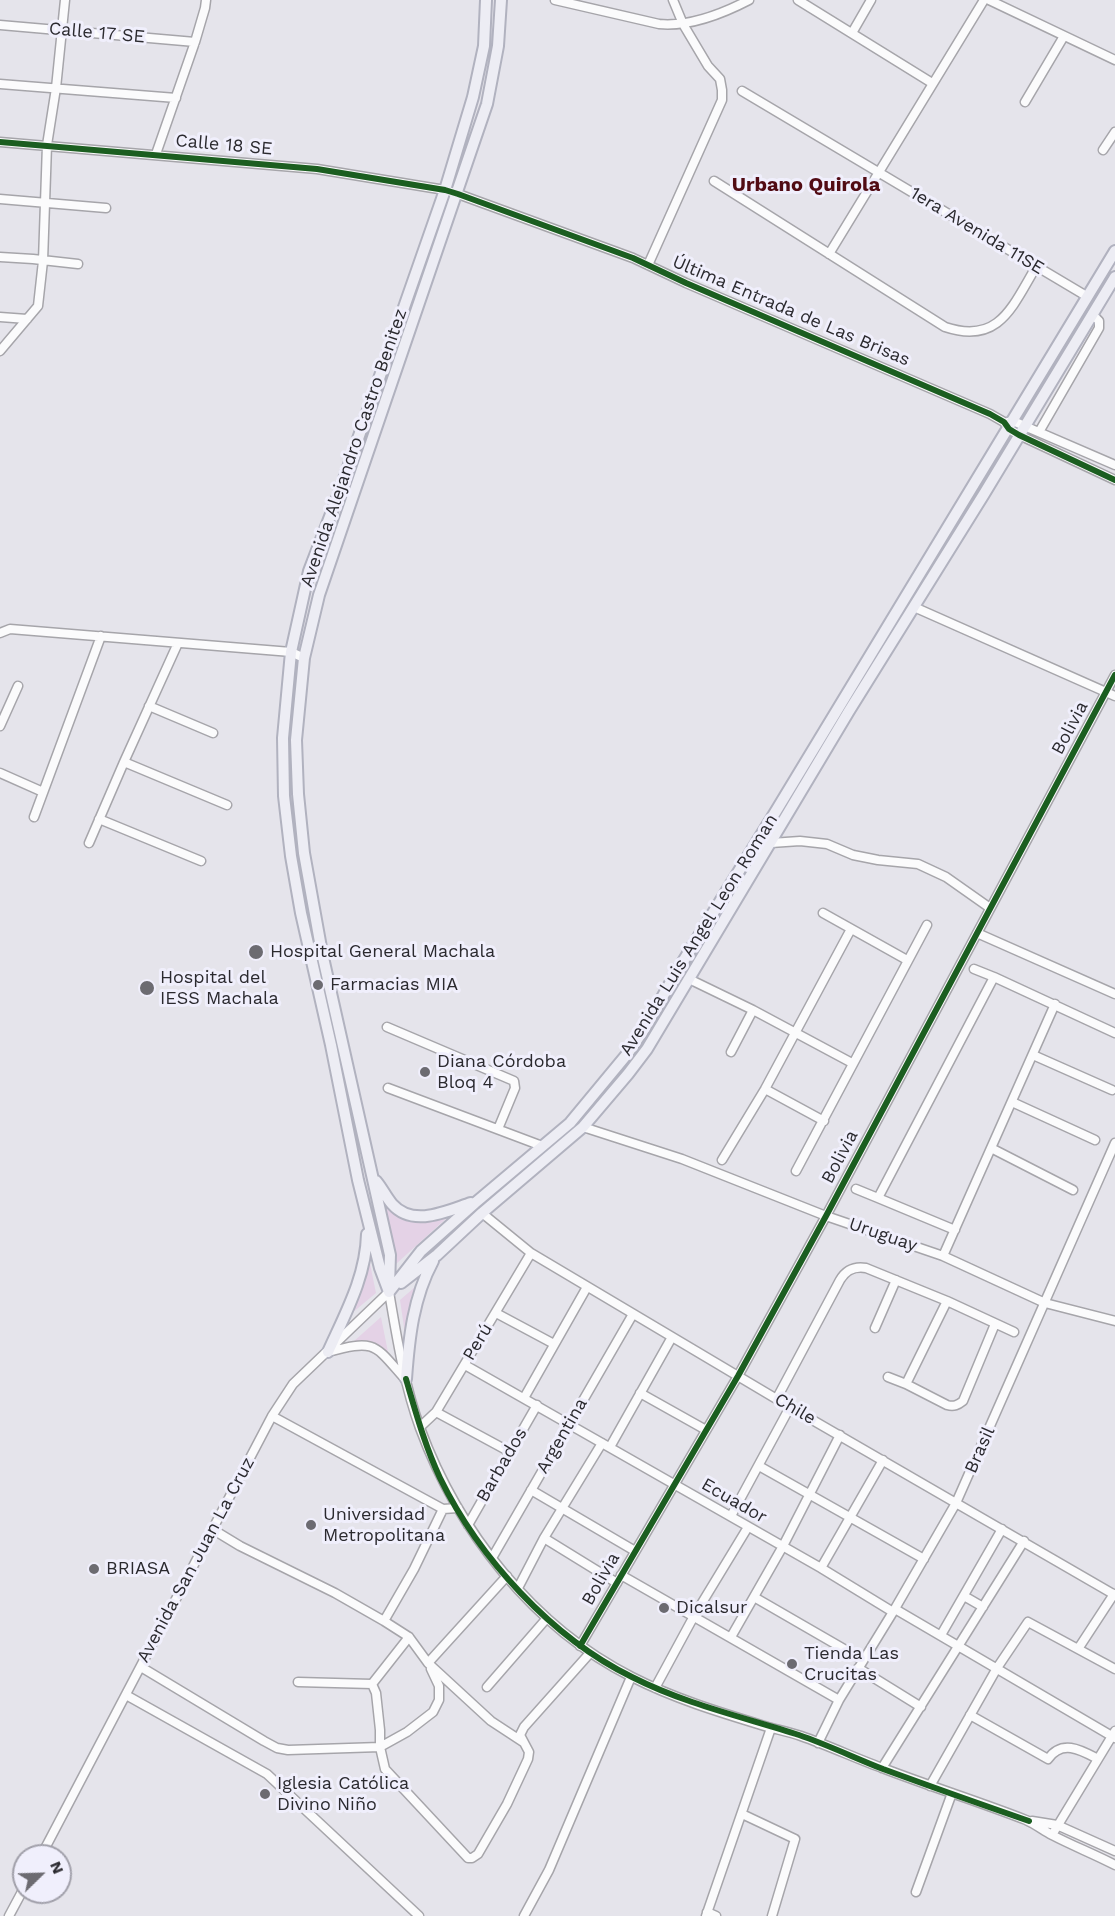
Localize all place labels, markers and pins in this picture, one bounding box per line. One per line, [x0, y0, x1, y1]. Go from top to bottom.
place label: Hospital General Machala [270, 941, 495, 963]
marker: Hospital General Machala [247, 943, 265, 961]
place label: Hospital del IESS Machala [160, 967, 279, 1010]
place label: Farmacias MIA [330, 974, 458, 996]
marker: Farmacias MIA [311, 978, 325, 992]
marker: Hospital del IESS Machala [138, 979, 156, 997]
place label: Diana Córdoba Bloq 4 [437, 1051, 566, 1094]
marker: Diana Córdoba Bloq 4 [418, 1065, 432, 1079]
place label: Universidad Metropolitana [323, 1504, 445, 1546]
marker: Universidad Metropolitana [304, 1518, 318, 1532]
place label: BRIASA [106, 1558, 170, 1580]
marker: BRIASA [87, 1562, 101, 1576]
place label: Dicalsur [676, 1597, 747, 1619]
marker: Dicalsur [657, 1601, 671, 1615]
place label: Tienda Las Crucitas [804, 1643, 899, 1686]
marker: Tienda Las Crucitas [785, 1657, 799, 1671]
place label: Iglesia Católica Divino Niño [277, 1773, 409, 1816]
marker: Iglesia Católica Divino Niño [258, 1787, 272, 1801]

